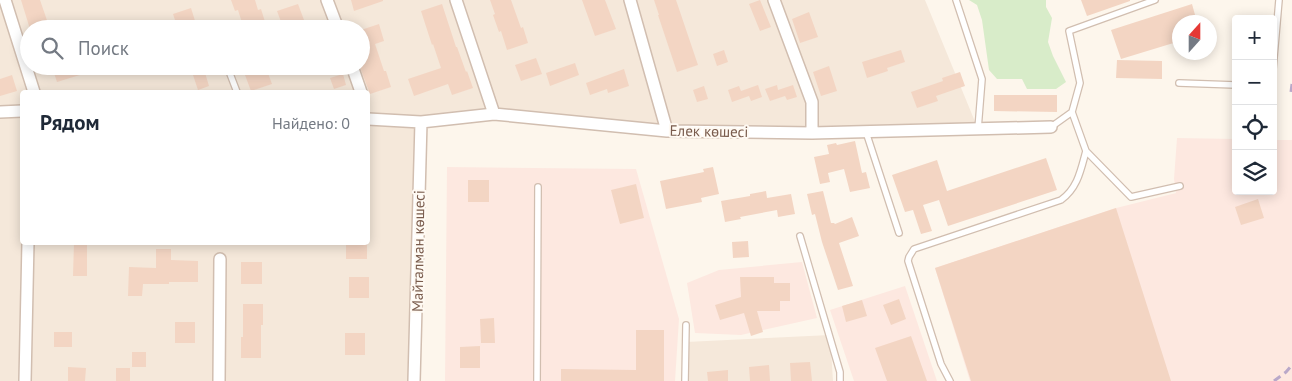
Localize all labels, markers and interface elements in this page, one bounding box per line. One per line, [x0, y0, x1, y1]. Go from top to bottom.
north arrow [1172, 15, 1217, 60]
map controls [1232, 15, 1277, 195]
button: + [1232, 15, 1277, 60]
search box [20, 20, 370, 75]
icon: search [38, 34, 66, 62]
text: Поиск [78, 36, 129, 60]
button: − [1232, 60, 1277, 105]
button: locate [1232, 105, 1277, 150]
text: Рядом [40, 109, 99, 136]
text: Найдено: 0 [272, 113, 350, 133]
street label: Елек көшесі [669, 121, 749, 141]
button: layers [1232, 150, 1277, 195]
street label: Майталман көшесі [407, 190, 429, 312]

